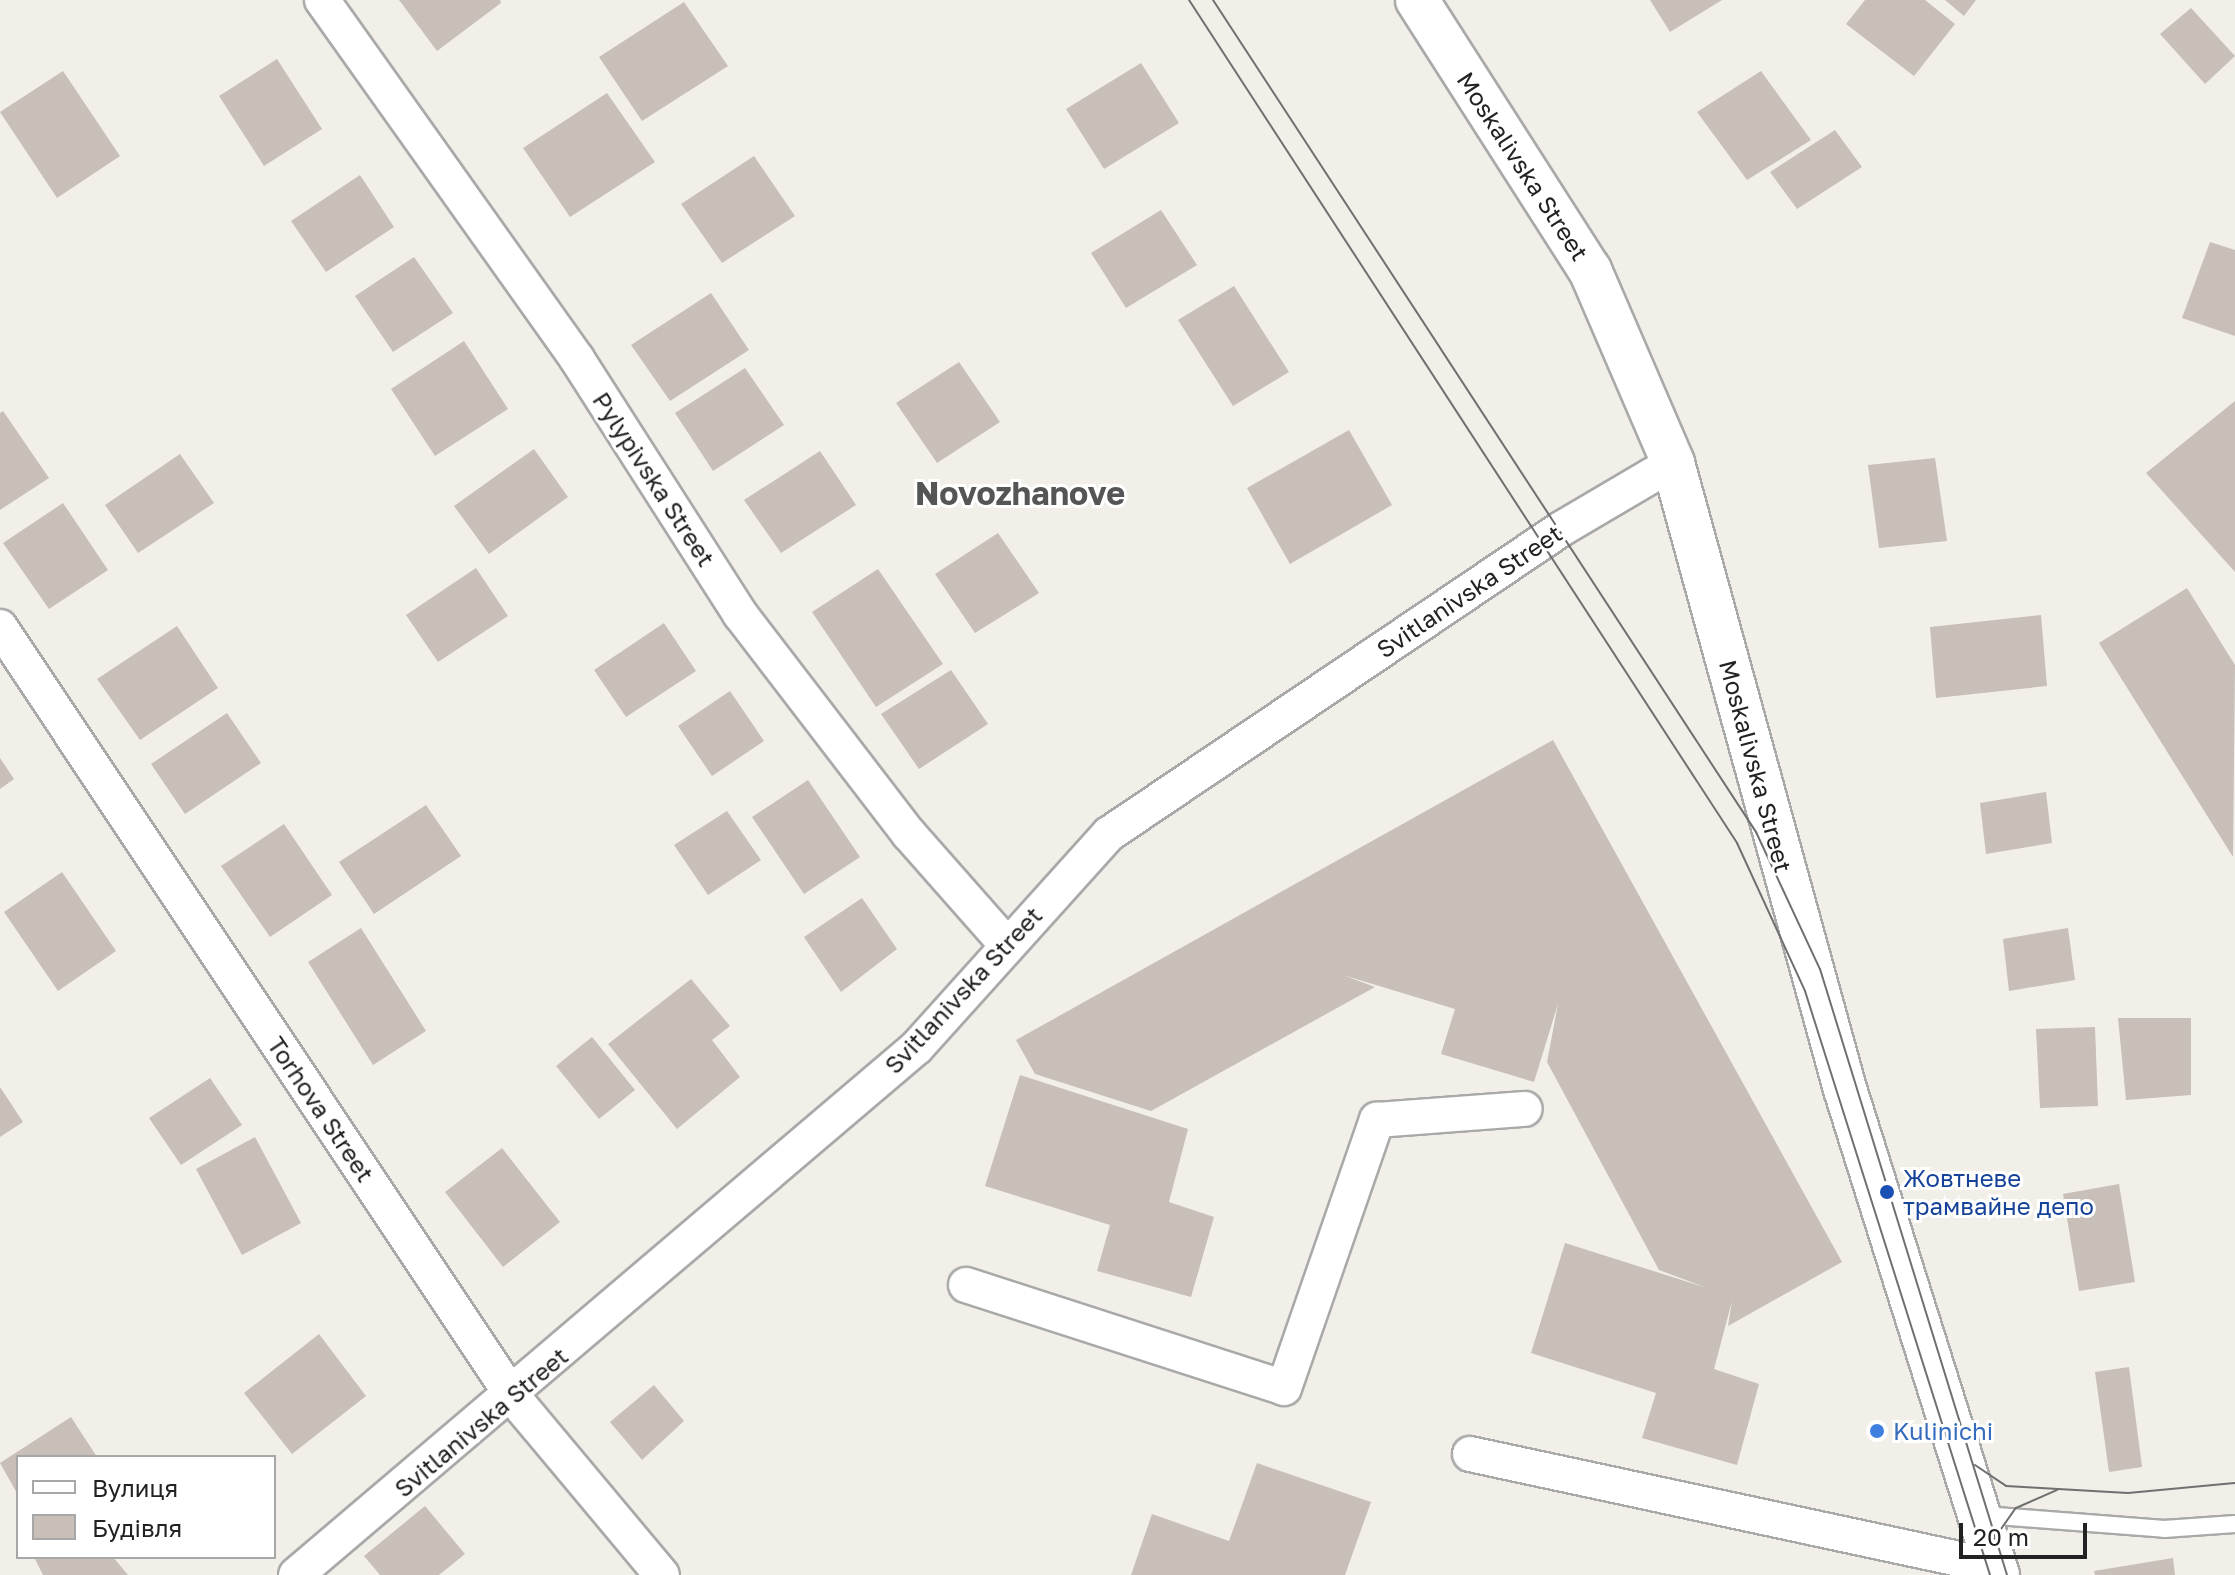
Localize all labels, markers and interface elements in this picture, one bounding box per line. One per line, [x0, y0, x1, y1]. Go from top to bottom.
street label: Moskalivska Street [1451, 66, 1595, 266]
street label: Pylypivska Street [587, 387, 721, 571]
district label: Novozhanove [915, 474, 1125, 512]
street label: Svitlanivska Street [1371, 518, 1567, 664]
street label: Moskalivska Street [1714, 657, 1798, 875]
street label: Svitlanivska Street [878, 901, 1048, 1079]
street label: Torhova Street [262, 1031, 380, 1187]
place label: Жовтневе трамвайне депо [1903, 1164, 2094, 1220]
marker: Жовтневе трамвайне депо [1878, 1183, 1896, 1201]
street label: Svitlanivska Street [389, 1341, 573, 1503]
place label: Kulinichi [1893, 1417, 1993, 1445]
marker: Kulinichi [1868, 1422, 1886, 1440]
legend [16, 1455, 276, 1559]
text: Вулиця [92, 1473, 178, 1502]
scale bar [1963, 1507, 2091, 1557]
text: Будівля [92, 1513, 182, 1542]
text: 20 m [1973, 1522, 2029, 1551]

